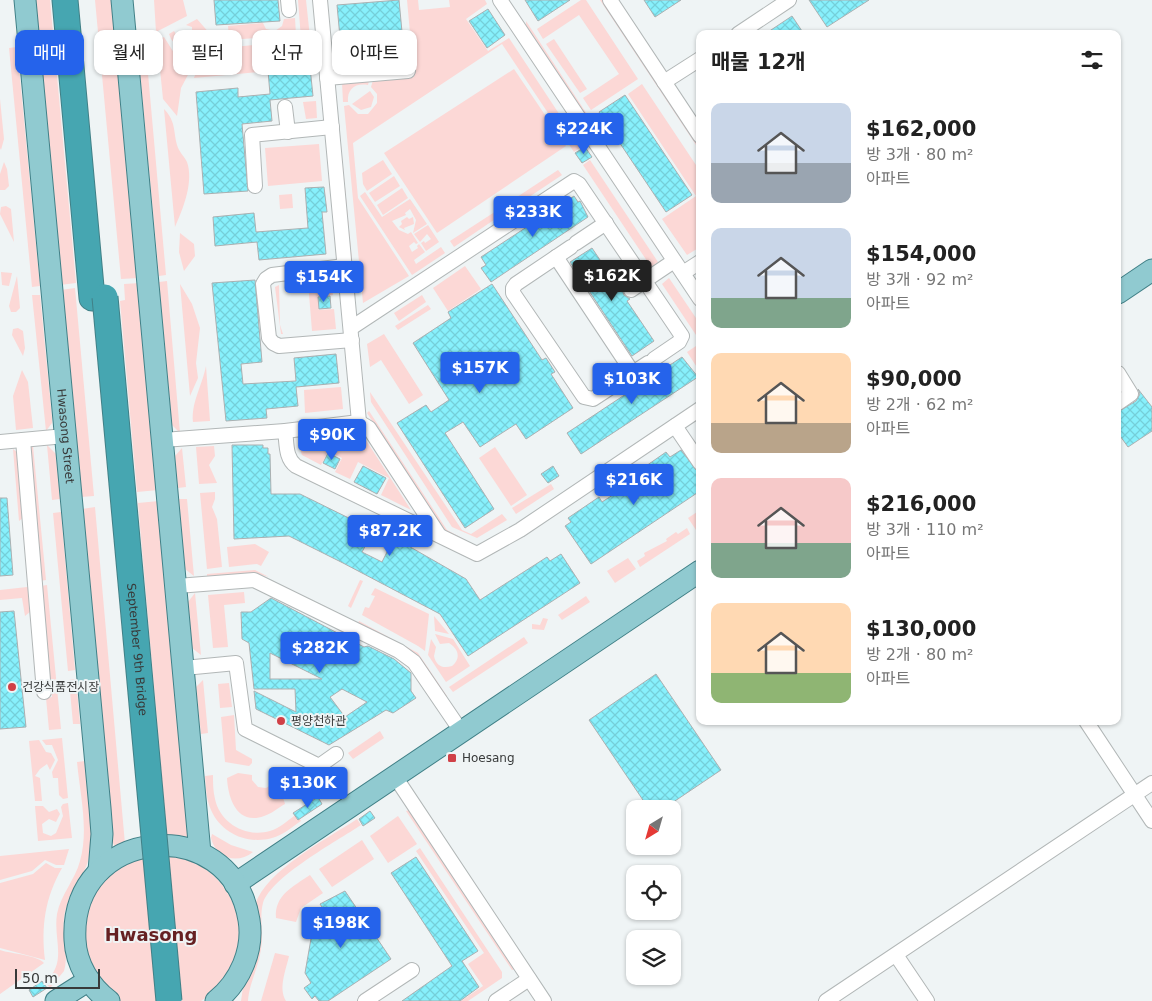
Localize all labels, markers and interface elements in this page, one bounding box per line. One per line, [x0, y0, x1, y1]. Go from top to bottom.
chip: 매매 [15, 30, 84, 75]
chip: 월세 [94, 30, 163, 75]
chip: 필터 [173, 30, 242, 75]
chip: 신규 [252, 30, 322, 75]
chip: 아파트 [332, 30, 417, 75]
icon: filters [1078, 46, 1106, 74]
text: 매물 12개 [711, 50, 806, 74]
pin: $224K [549, 112, 619, 155]
text: $162,000 [866, 117, 976, 141]
text: $224K [556, 119, 612, 138]
icon: home [751, 123, 811, 183]
text: 방 3개 · 80 m² [866, 145, 973, 164]
text: 아파트 [866, 169, 910, 188]
pin: $233K [498, 196, 568, 238]
text: $233K [505, 202, 561, 221]
text: $154,000 [866, 242, 976, 266]
icon: home [751, 248, 811, 308]
pin: $154K [289, 260, 359, 303]
pin: $162K [577, 260, 647, 302]
text: $162K [584, 266, 640, 285]
text: $154K [296, 267, 352, 286]
text: 방 3개 · 92 m² [866, 270, 973, 289]
text: 아파트 [866, 294, 910, 313]
pin: $157K [445, 352, 515, 394]
text: $157K [452, 358, 508, 377]
pin: $103K [597, 362, 667, 405]
text: $90,000 [866, 367, 962, 391]
text: $103K [604, 369, 660, 388]
icon: home [751, 373, 811, 433]
street label: Hwasong Street [54, 388, 77, 485]
text: 방 2개 · 62 m² [866, 395, 973, 414]
pin: $90K [302, 418, 362, 461]
text: 아파트 [866, 419, 910, 438]
text: $90K [309, 425, 355, 444]
pin: $216K [599, 464, 669, 506]
text: $216K [606, 470, 662, 489]
text: $216,000 [866, 492, 976, 516]
icon: home [751, 498, 811, 558]
pin: $87.2K [349, 514, 431, 557]
text: 방 3개 · 110 m² [866, 520, 984, 539]
text: $87.2K [358, 521, 422, 540]
text: 아파트 [866, 544, 910, 563]
street label: September 9th Bridge [124, 583, 150, 717]
text: $130,000 [866, 617, 976, 641]
icon: home [751, 623, 811, 683]
pin: $282K [285, 632, 355, 674]
text: $282K [292, 638, 348, 657]
text: 방 2개 · 80 m² [866, 645, 973, 664]
text: 아파트 [866, 669, 910, 688]
place label: 건강식품전시장 [22, 680, 99, 694]
marker: 건강식품전시장 [6, 681, 18, 693]
place label: 평양천하관 [291, 714, 346, 728]
marker: 평양천하관 [275, 715, 287, 727]
place label: Hoesang [462, 751, 515, 765]
marker: Hoesang [446, 752, 458, 764]
pin: $130K [273, 766, 343, 809]
text: $130K [280, 773, 336, 792]
north arrow [626, 800, 681, 855]
map controls [626, 800, 681, 985]
button: locate [626, 865, 681, 920]
pin: $198K [306, 906, 376, 949]
text: $198K [313, 913, 369, 932]
district label: Hwasong [105, 924, 197, 945]
button: layers [626, 930, 681, 985]
scale bar [15, 966, 100, 989]
text: 50 m [22, 970, 58, 986]

